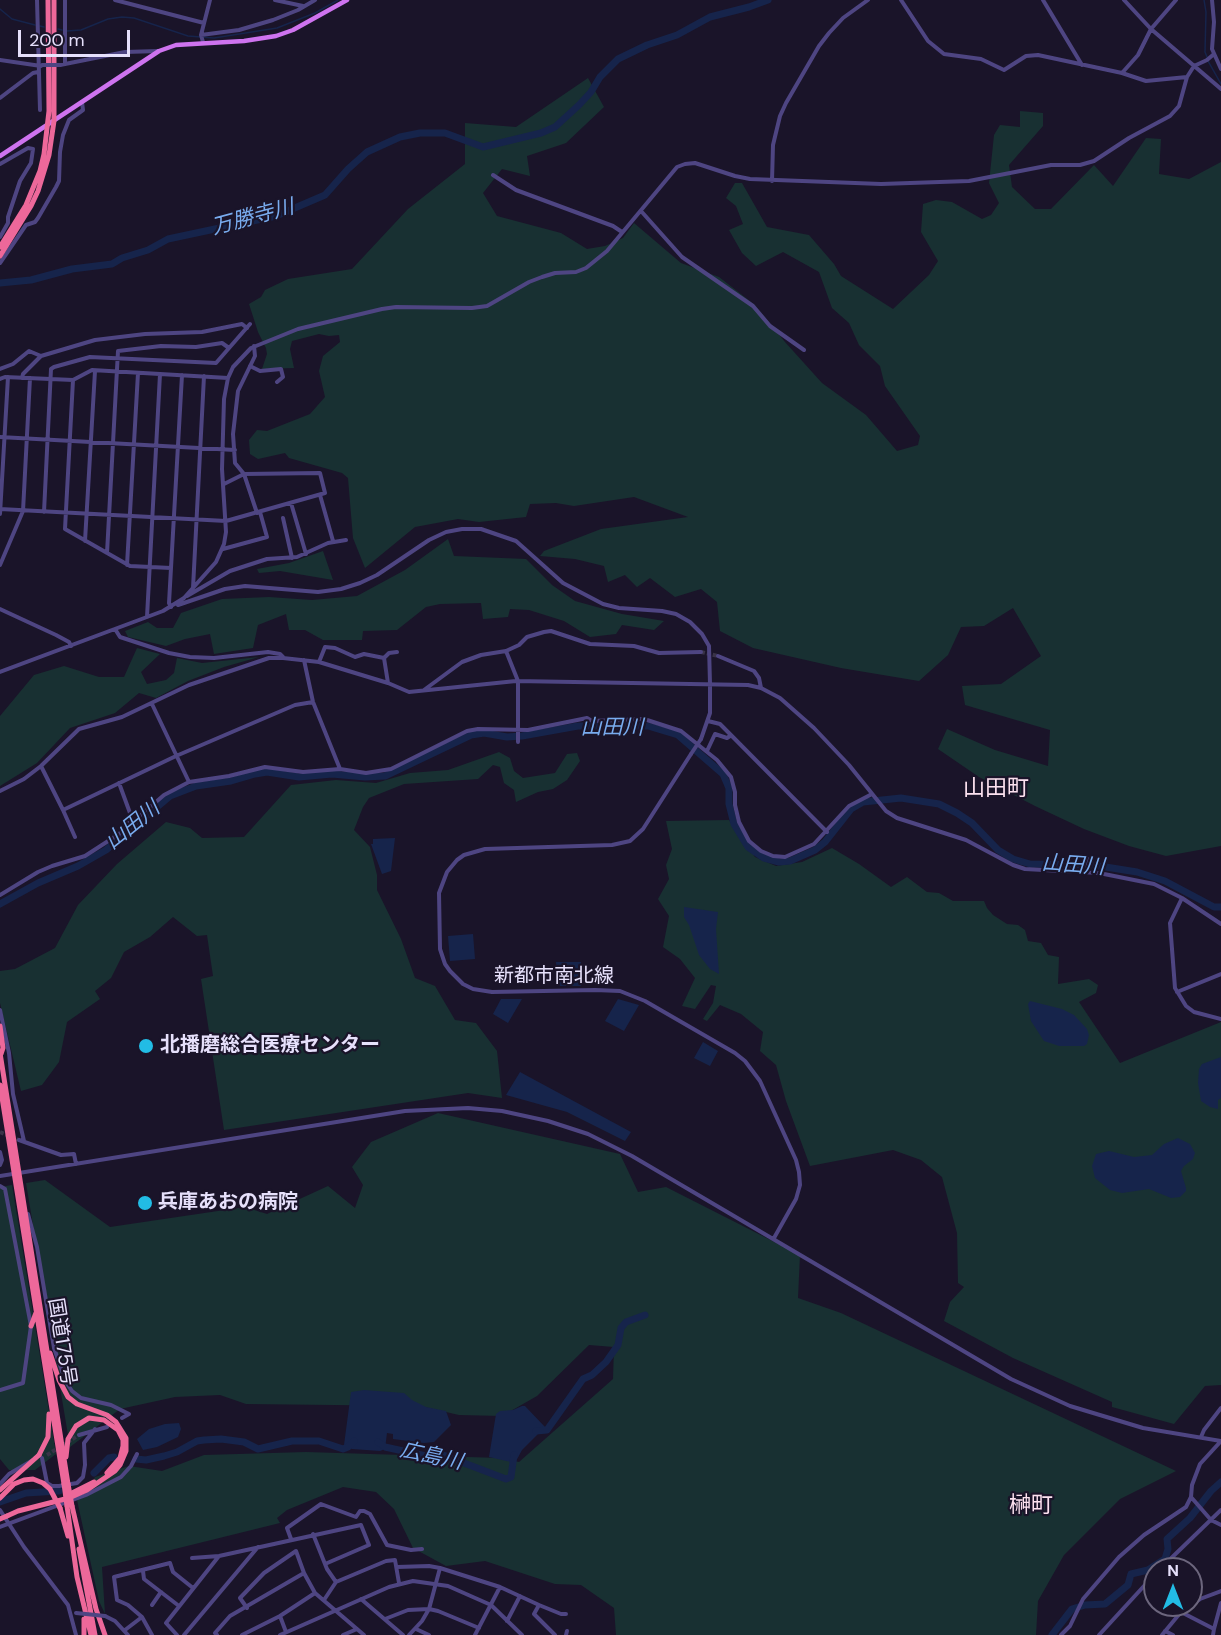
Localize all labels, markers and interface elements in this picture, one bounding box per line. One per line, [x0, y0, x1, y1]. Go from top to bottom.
scale bar [21, 18, 134, 56]
text: 200 m [29, 28, 85, 52]
water label: 万勝寺川 [209, 195, 297, 241]
water label: 山田川 [581, 715, 643, 741]
district label: 山田町 [963, 776, 1029, 802]
water label: 山田川 [101, 796, 165, 856]
water label: 山田川 [1041, 851, 1105, 881]
street label: 新都市南北線 [494, 965, 614, 989]
place label: 北播磨総合医療センター [160, 1034, 380, 1058]
marker: 北播磨総合医療センター [137, 1037, 155, 1055]
place label: 兵庫あおの病院 [158, 1191, 298, 1215]
marker: 兵庫あおの病院 [136, 1194, 154, 1212]
street label: 国道175号 [42, 1296, 80, 1388]
water label: 広島川 [398, 1438, 464, 1476]
district label: 榊町 [1009, 1493, 1053, 1519]
north arrow [1143, 1557, 1203, 1617]
text: N [1167, 1560, 1179, 1581]

